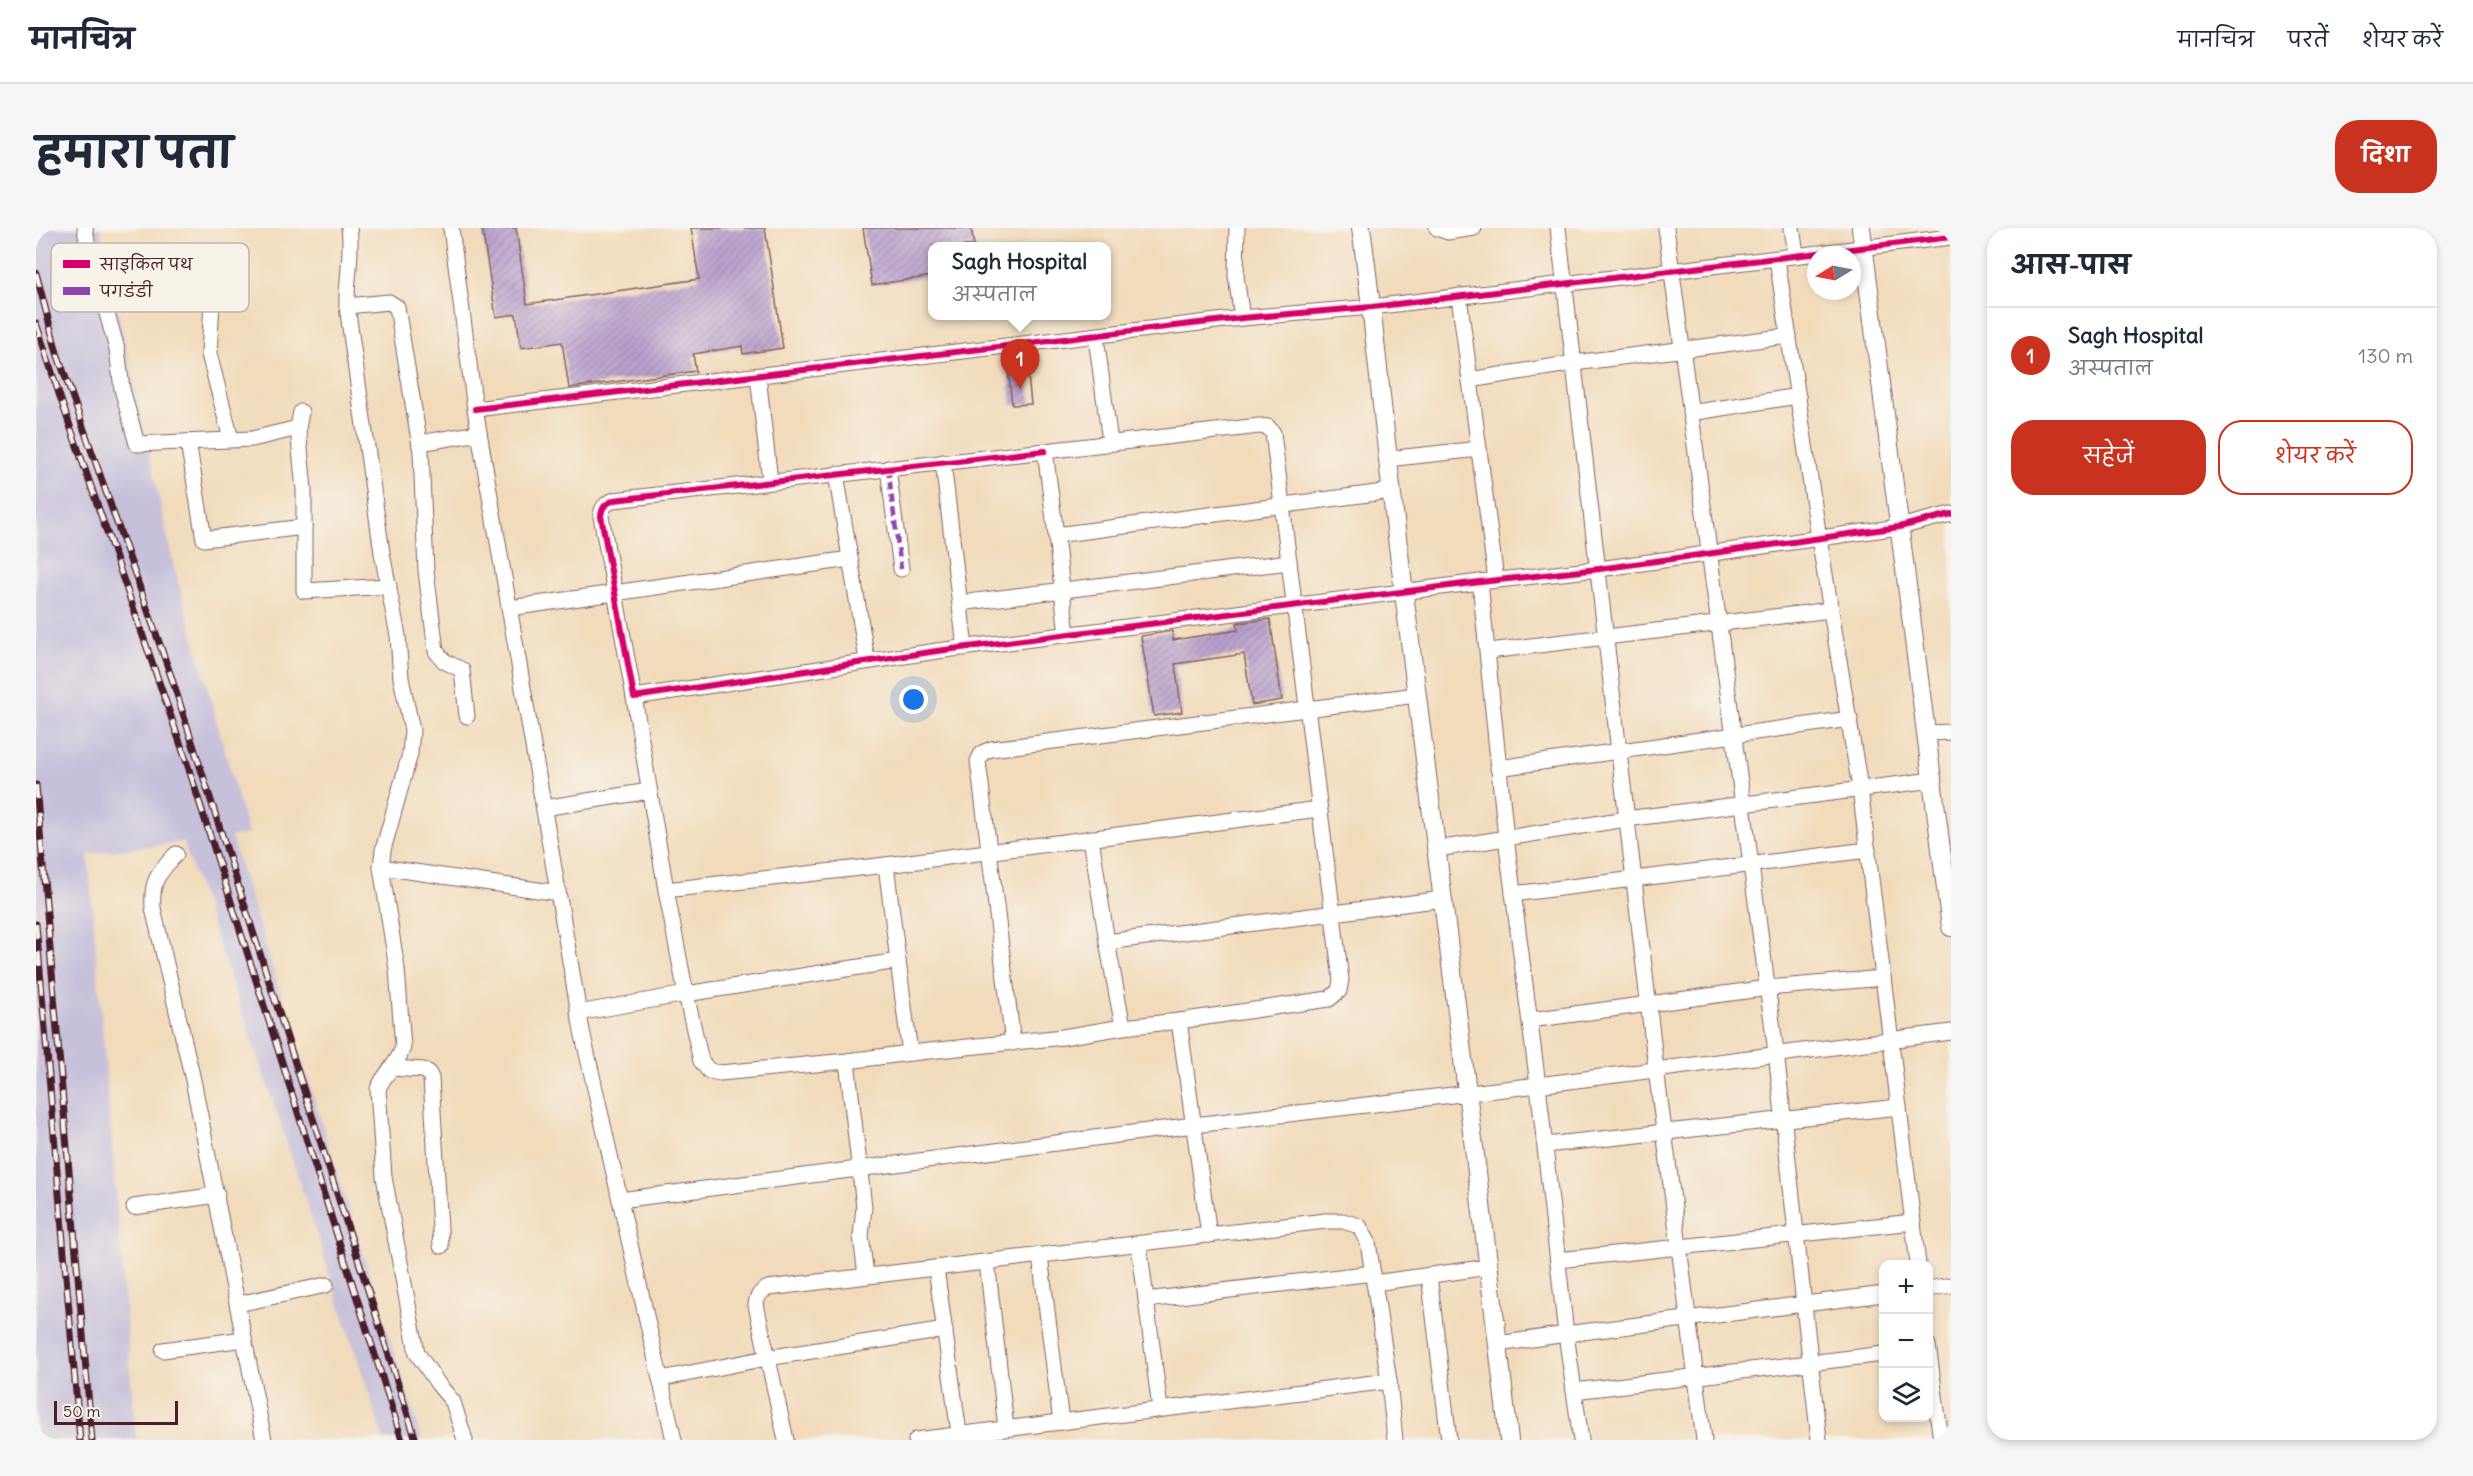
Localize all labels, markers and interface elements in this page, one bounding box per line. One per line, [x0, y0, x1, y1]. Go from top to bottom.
text: मानचित्र [30, 21, 134, 57]
text: मानचित्र [2177, 26, 2254, 53]
text: परतें [2287, 26, 2329, 53]
text: शेयर करें [2362, 26, 2443, 53]
button: दिशा [2335, 120, 2437, 193]
text: हमारा पता [36, 126, 233, 178]
popup [928, 242, 1111, 320]
legend [51, 243, 249, 312]
north arrow [1807, 246, 1861, 300]
text: Sagh Hospital [952, 247, 1087, 275]
text: आस-पास [2011, 248, 2131, 281]
text: साइकिल पथ [99, 253, 194, 274]
text: पगडंडी [99, 280, 154, 301]
text: अस्पताल [952, 281, 1037, 306]
text: Sagh Hospital [2068, 321, 2203, 349]
pin: 1 [1000, 340, 1040, 389]
text: 1 [2027, 343, 2034, 368]
text: 130 m [2358, 343, 2413, 368]
text: अस्पताल [2068, 355, 2153, 380]
button: सहेजें [2011, 420, 2206, 495]
button: शेयर करें [2218, 420, 2413, 495]
your location [899, 685, 928, 714]
map controls [1879, 1260, 1933, 1422]
button: + [1879, 1260, 1933, 1314]
button: − [1879, 1314, 1933, 1368]
button: layers [1879, 1368, 1933, 1422]
scale bar [54, 1398, 178, 1426]
text: 50 m [63, 1401, 101, 1421]

